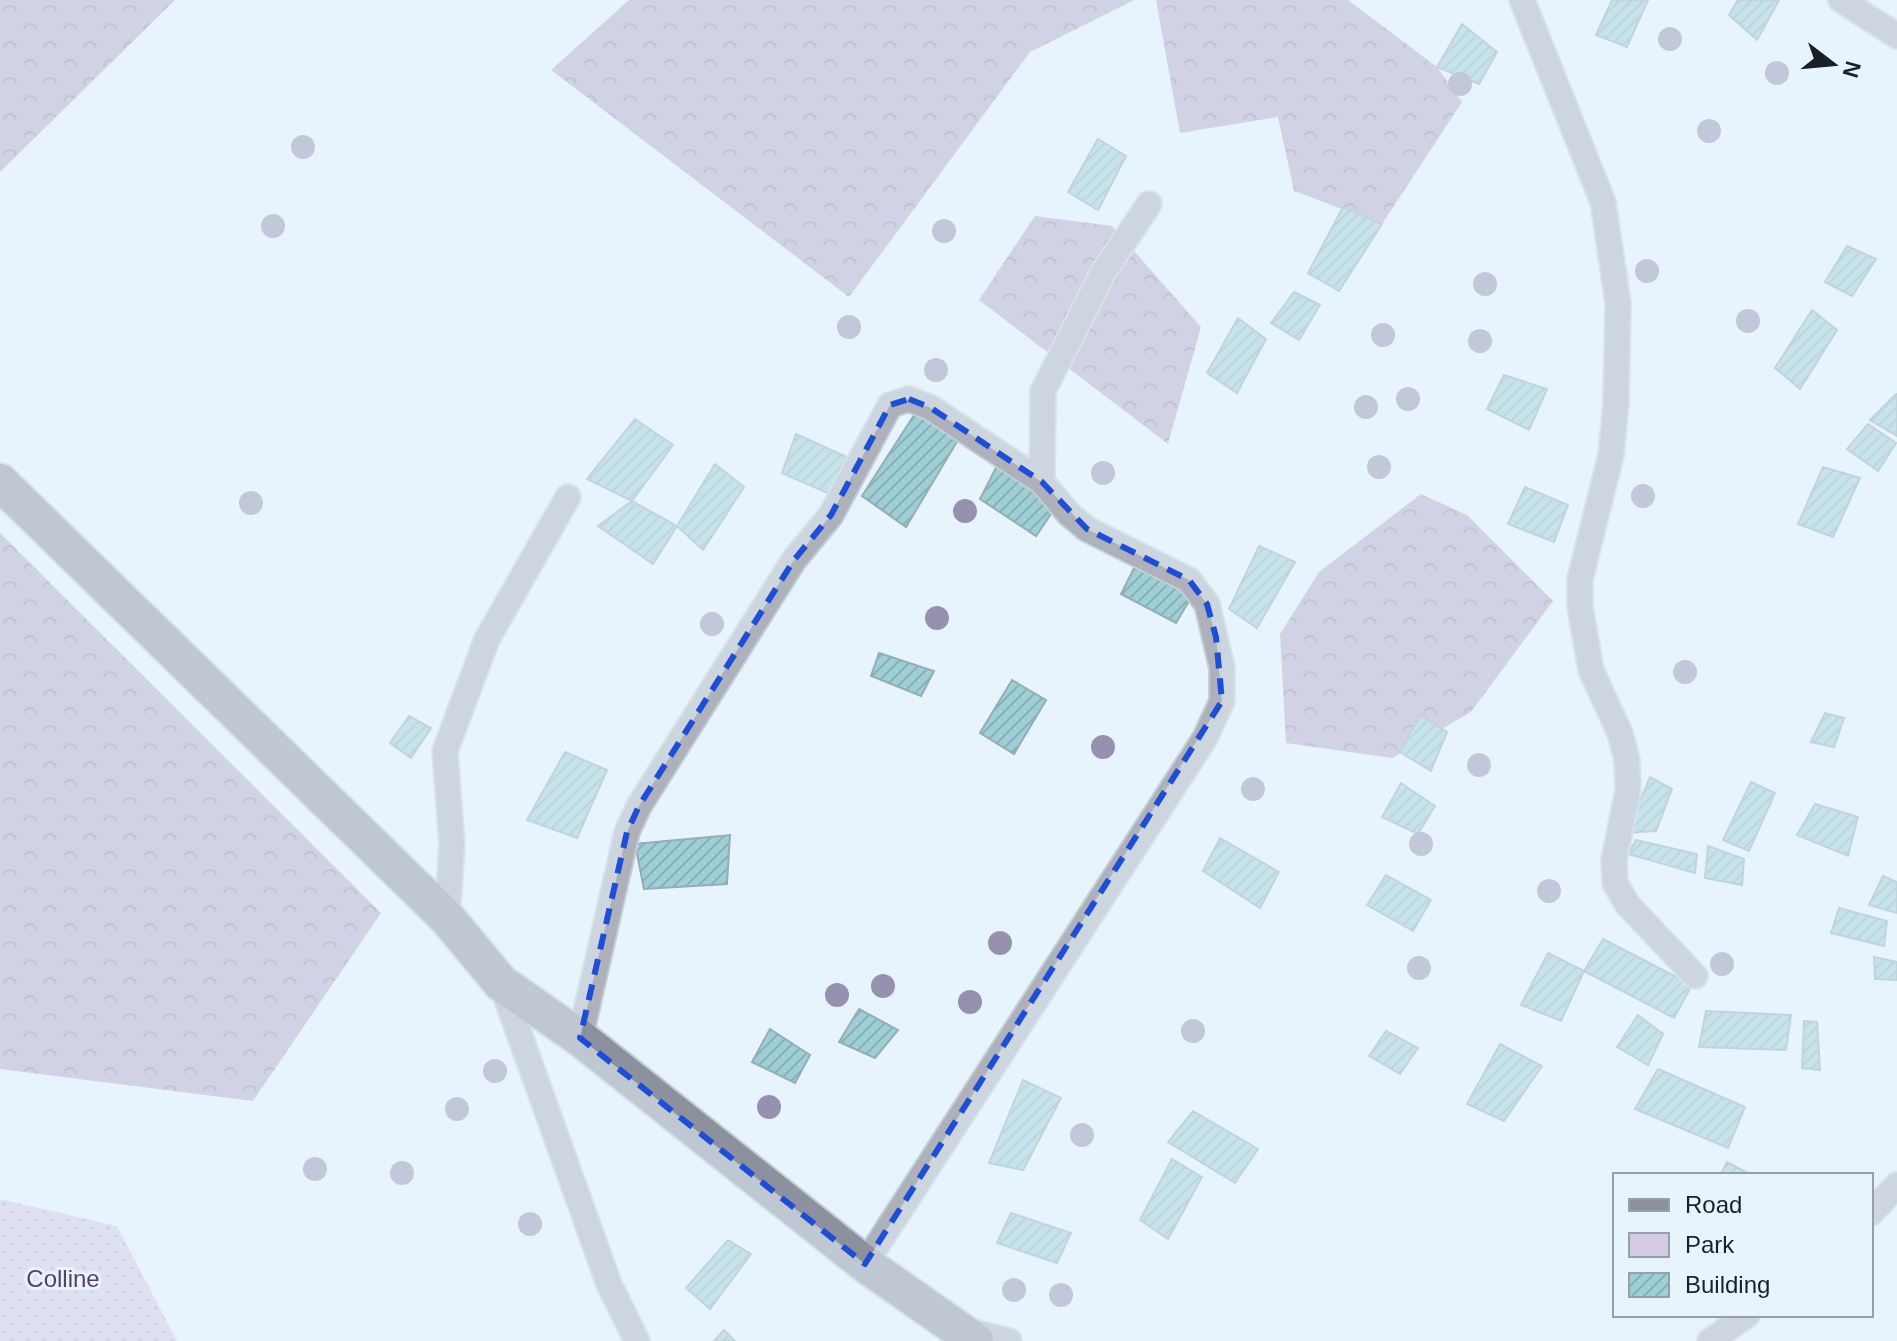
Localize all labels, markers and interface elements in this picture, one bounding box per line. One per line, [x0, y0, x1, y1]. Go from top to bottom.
north arrow [1793, 24, 1873, 104]
text: N [1838, 58, 1866, 80]
legend [1613, 1173, 1873, 1317]
text: Road [1685, 1191, 1742, 1218]
text: Park [1685, 1231, 1735, 1258]
park label: Colline [26, 1265, 100, 1292]
text: Building [1685, 1271, 1770, 1298]

